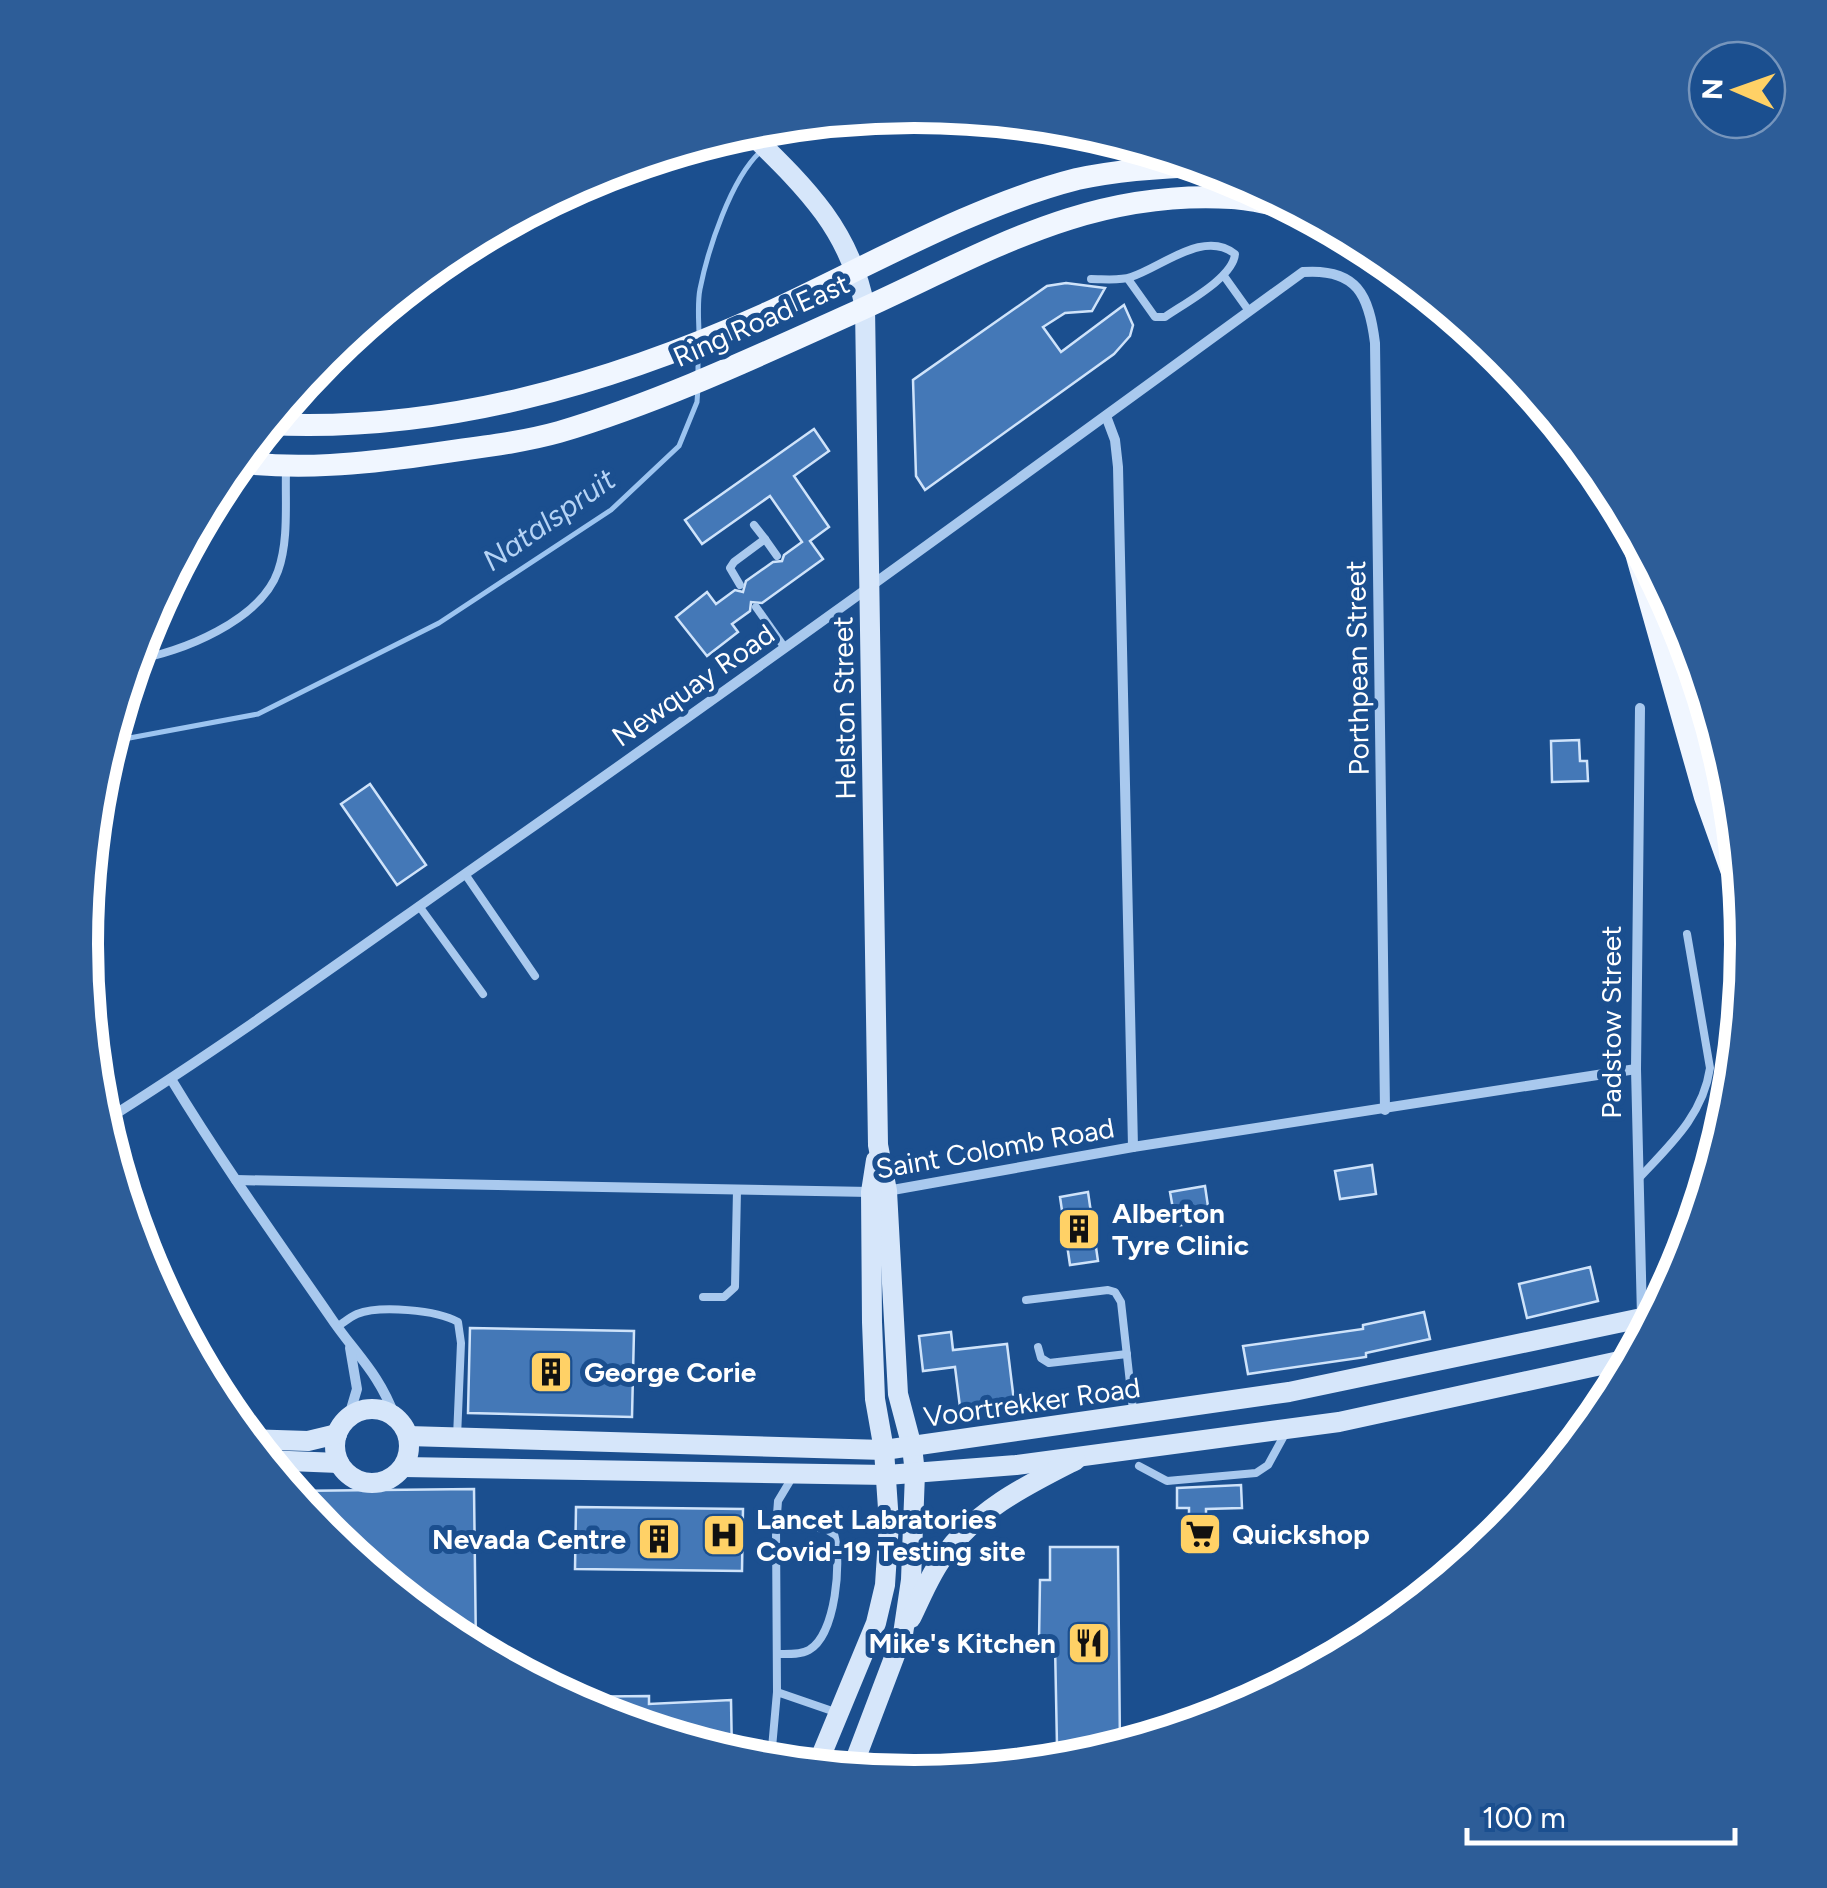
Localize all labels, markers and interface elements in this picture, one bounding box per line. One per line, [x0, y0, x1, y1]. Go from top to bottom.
north arrow [1687, 40, 1787, 140]
text: N [1695, 78, 1729, 101]
street label: Ring Road East [668, 266, 854, 374]
water label: Natalspruit [475, 460, 623, 579]
street label: Porthpean Street [1338, 560, 1376, 776]
street label: Helston Street [825, 616, 863, 800]
street label: Newquay Road [605, 617, 781, 753]
street label: Padstow Street [1594, 925, 1628, 1119]
street label: Saint Colomb Road [873, 1110, 1117, 1186]
place label: Alberton Tyre Clinic [1112, 1196, 1249, 1262]
building icon: Alberton Tyre Clinic [1056, 1206, 1102, 1252]
building icon: George Corie [528, 1349, 574, 1395]
place label: George Corie [584, 1355, 756, 1389]
street label: Voortrekker Road [921, 1370, 1143, 1434]
place label: Lancet Labratories Covid-19 Testing site [756, 1502, 1026, 1568]
supermarket icon: Quickshop [1177, 1511, 1223, 1557]
hospital icon: Lancet Labratories Covid-19 Testing site [701, 1512, 747, 1558]
building icon: Nevada Centre [636, 1516, 682, 1562]
place label: Quickshop [1232, 1517, 1370, 1551]
place label: Nevada Centre [432, 1522, 626, 1556]
restaurant icon: Mike's Kitchen [1066, 1620, 1112, 1666]
place label: Mike's Kitchen [869, 1626, 1056, 1660]
scale bar [1467, 1783, 1734, 1845]
text: 100 m [1482, 1799, 1566, 1836]

